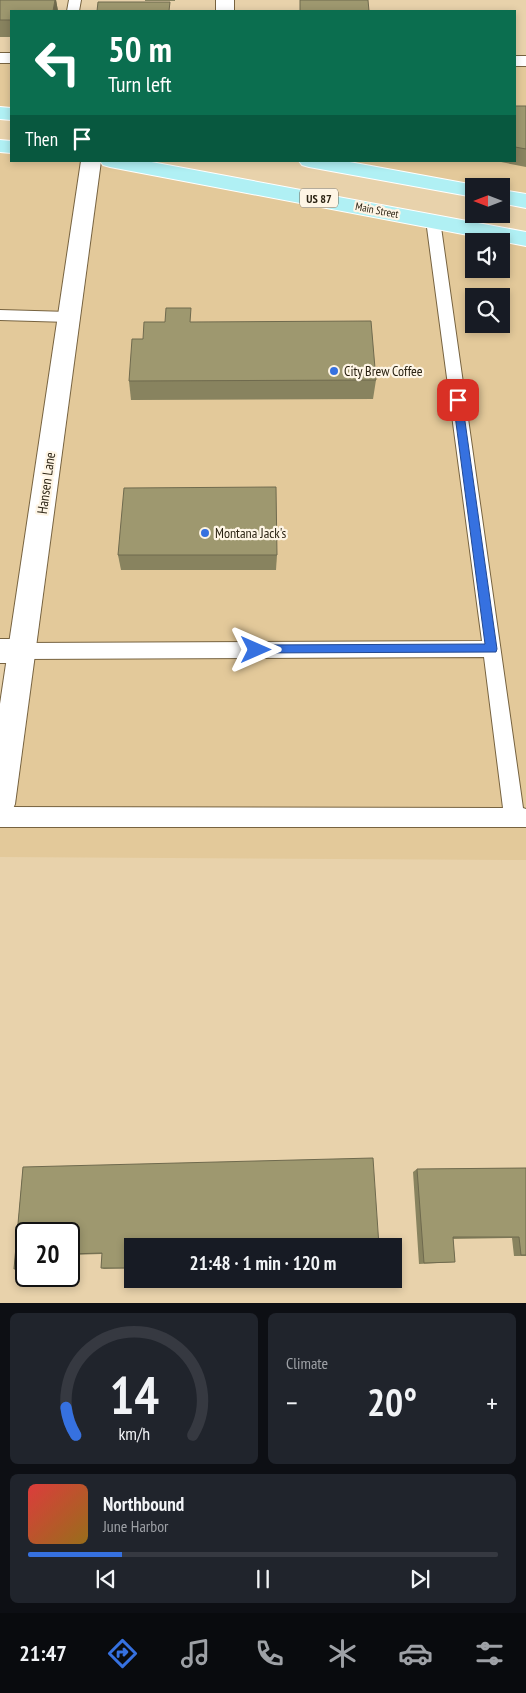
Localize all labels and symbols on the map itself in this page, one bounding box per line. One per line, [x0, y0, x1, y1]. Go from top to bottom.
north arrow [465, 178, 510, 222]
road number: US 87 [300, 188, 338, 208]
street label: Main Street [354, 199, 400, 221]
place label: City Brew Coffee [344, 362, 423, 380]
marker: City Brew Coffee [328, 365, 340, 377]
pin [437, 379, 479, 421]
street label: Hansen Lane [33, 451, 59, 515]
place label: Montana Jack's [215, 524, 286, 542]
marker: Montana Jack's [199, 527, 211, 539]
position arrow [229, 623, 281, 675]
speed limit sign: 20 [15, 1222, 80, 1287]

